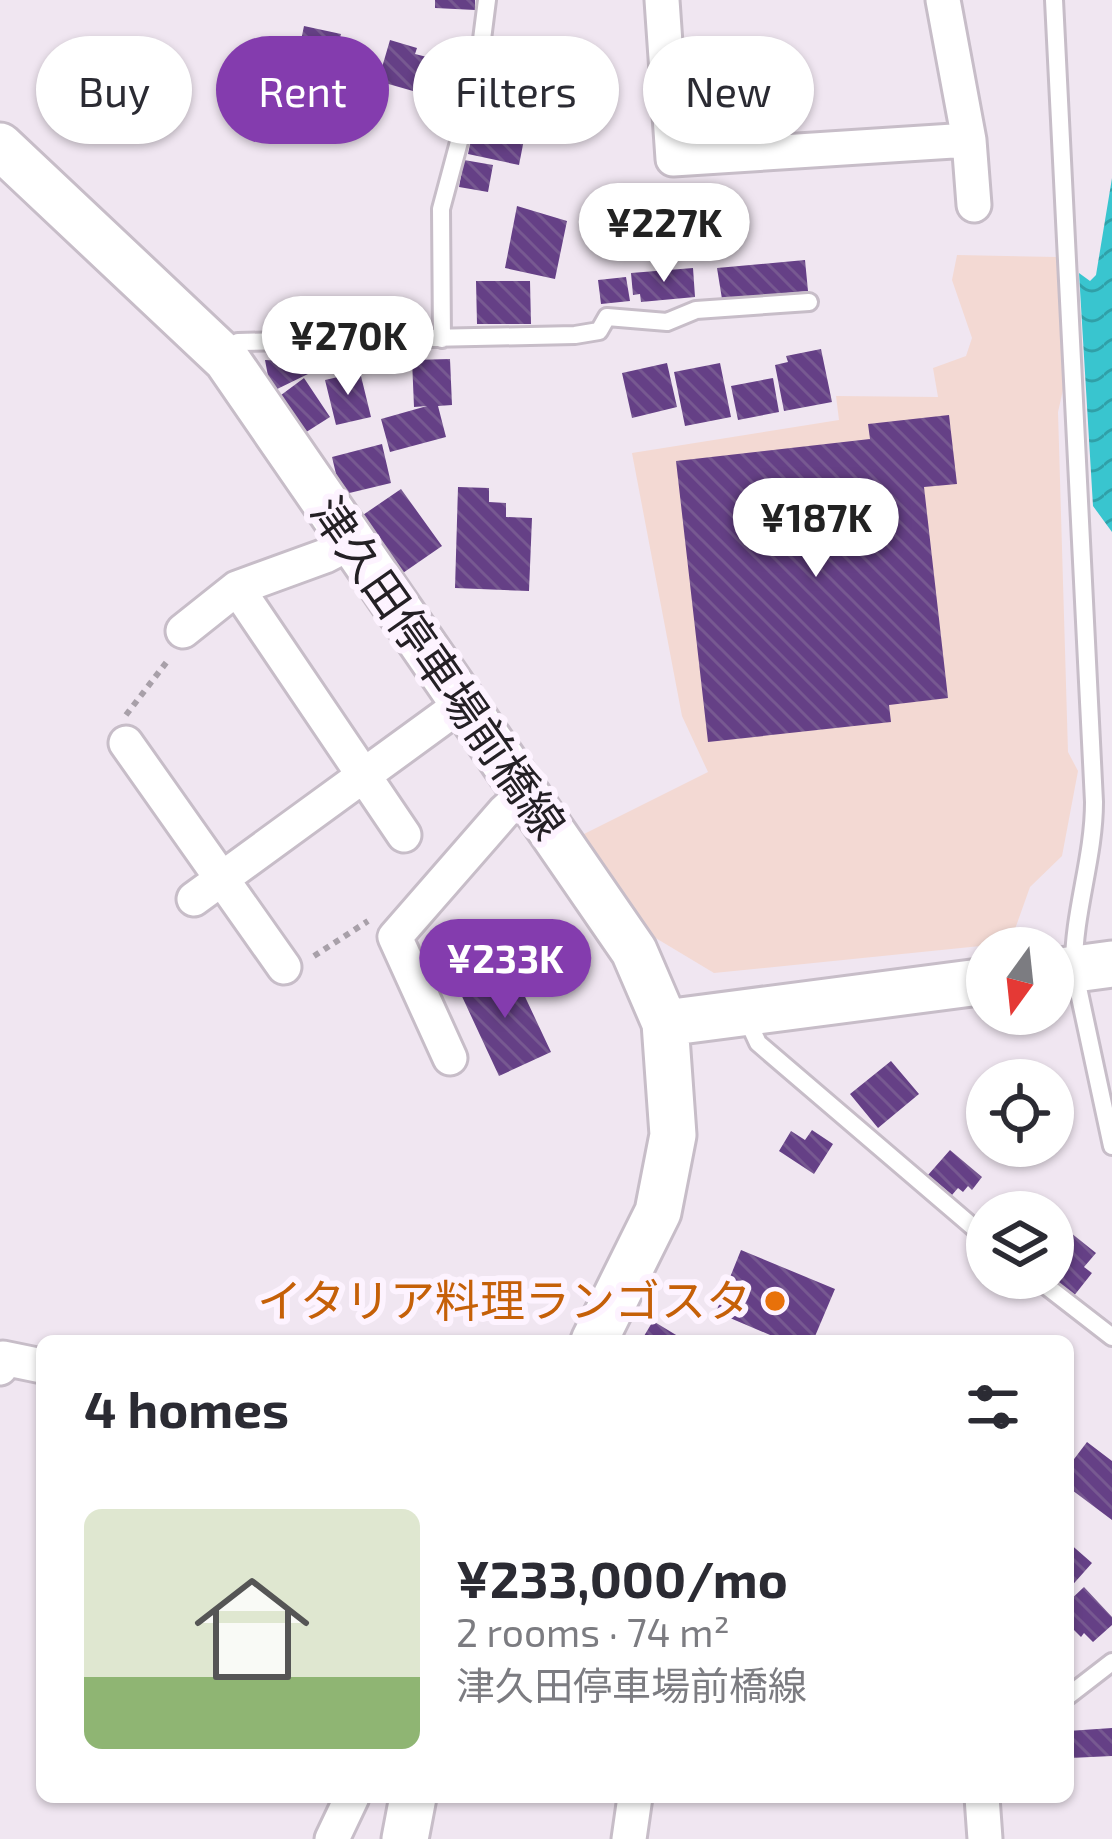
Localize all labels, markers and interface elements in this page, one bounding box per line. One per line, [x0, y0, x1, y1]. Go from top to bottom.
chip: Buy [36, 36, 192, 144]
chip: Rent [216, 36, 389, 144]
chip: Filters [413, 36, 619, 144]
chip: New [643, 36, 814, 144]
pin: ¥227K [580, 183, 748, 285]
text: ¥227K [606, 198, 722, 245]
pin: ¥270K [264, 296, 432, 398]
text: ¥270K [289, 311, 407, 358]
pin: ¥187K [732, 478, 900, 580]
street label: 津久田停車場前橋線 [301, 485, 578, 848]
text: ¥187K [760, 493, 872, 540]
pin: ¥233K [421, 919, 589, 1021]
north arrow [966, 927, 1074, 1035]
map controls [966, 927, 1074, 1299]
text: ¥233K [446, 934, 564, 981]
button: locate [966, 1059, 1074, 1167]
button: layers [966, 1191, 1074, 1299]
place label: イタリア料理ランゴスタ [257, 1272, 751, 1326]
marker: イタリア料理ランゴスタ [762, 1288, 788, 1314]
icon: filters [960, 1374, 1026, 1440]
text: 4 homes [84, 1377, 289, 1438]
text: ¥233,000/mo [456, 1547, 788, 1608]
icon: home [180, 1557, 324, 1701]
text: 2 rooms · 74 m² [456, 1608, 730, 1655]
text: 津久田停車場前橋線 [456, 1661, 807, 1708]

